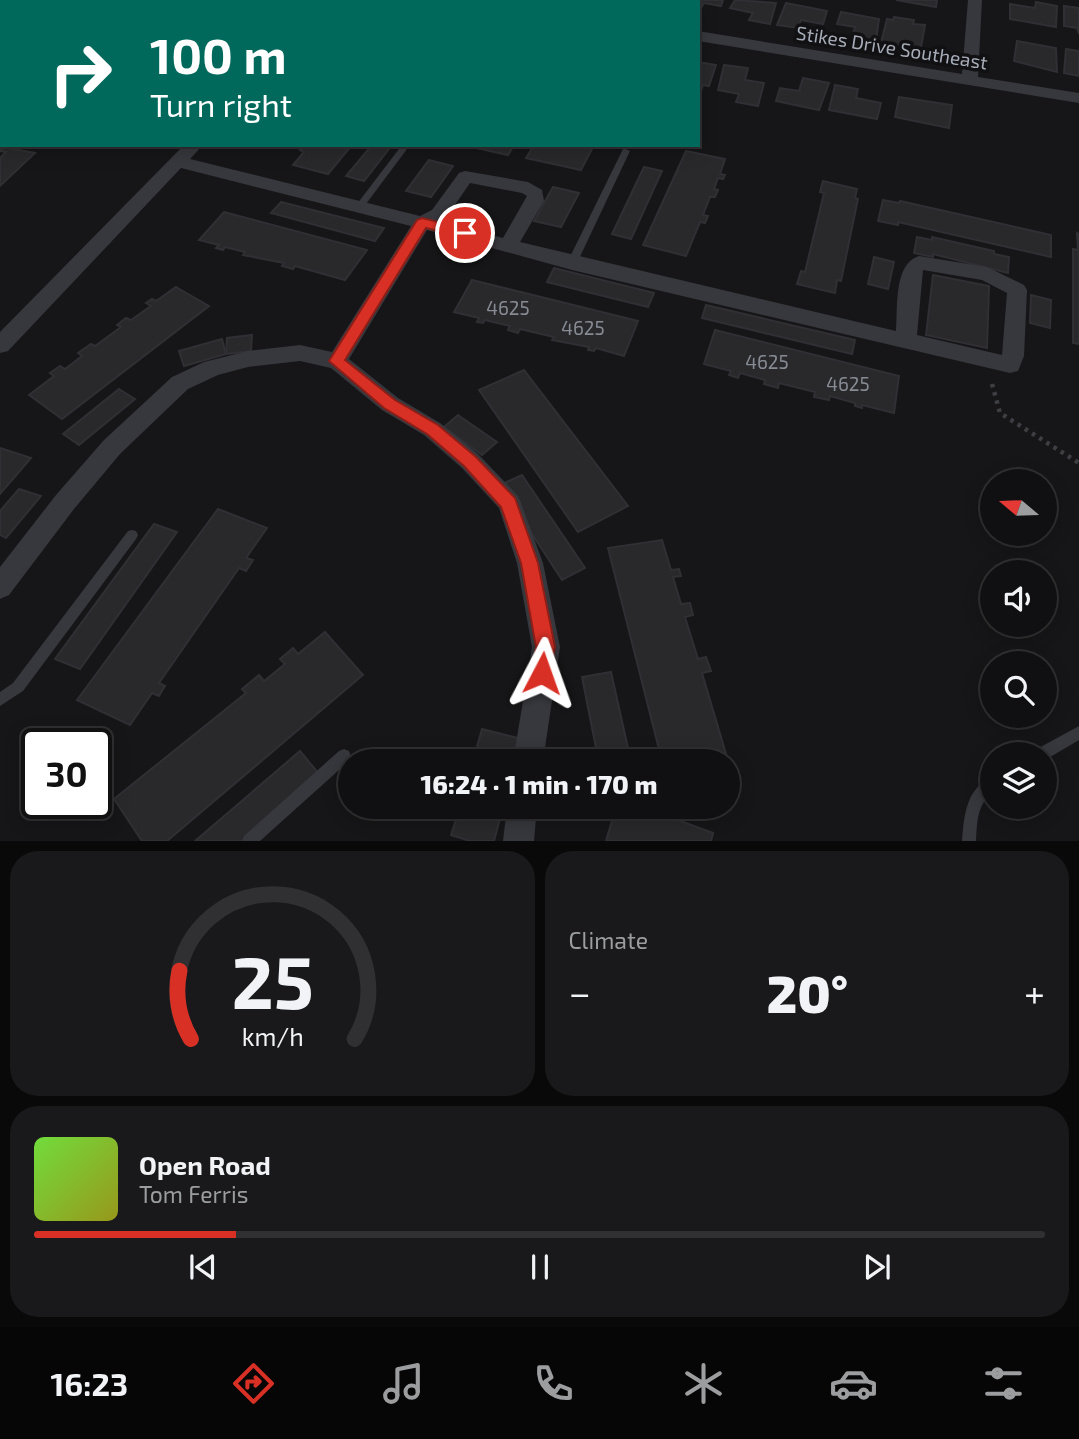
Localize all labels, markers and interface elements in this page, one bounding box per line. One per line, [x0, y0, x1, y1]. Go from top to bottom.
street label: Stikes Drive Southeast [795, 21, 989, 73]
text: 100 m [150, 25, 287, 84]
icon: right [35, 28, 126, 119]
text: Turn right [150, 85, 292, 123]
pin [435, 203, 495, 263]
icon: arrive [446, 214, 484, 252]
house number: 4625 [486, 296, 530, 319]
house number: 4625 [561, 316, 605, 339]
house number: 4625 [745, 350, 789, 373]
house number: 4625 [826, 372, 870, 395]
north arrow [980, 469, 1057, 546]
map controls [980, 469, 1057, 819]
button: sound [980, 560, 1057, 637]
position arrow [505, 636, 579, 710]
button: search [980, 651, 1057, 728]
speed limit sign: 30 [21, 728, 112, 819]
button: layers [980, 742, 1057, 819]
text: 16:24 · 1 min · 170 m [421, 768, 657, 799]
text: Climate [569, 926, 648, 954]
text: 25 [231, 937, 313, 1025]
text: 20° [767, 961, 848, 1023]
text: − [569, 969, 591, 1015]
text: + [1024, 969, 1045, 1015]
text: km/h [241, 1021, 303, 1051]
text: Open Road [139, 1149, 271, 1180]
text: Tom Ferris [139, 1180, 248, 1208]
icon: previous [184, 1248, 222, 1286]
icon: pause [521, 1248, 559, 1286]
icon: next [858, 1248, 896, 1286]
icon: directions [229, 1359, 278, 1408]
icon: music [379, 1359, 428, 1408]
icon: phone [529, 1359, 578, 1408]
icon: climate [679, 1359, 728, 1408]
icon: car [829, 1359, 878, 1408]
icon: filters [979, 1359, 1028, 1408]
text: 16:23 [51, 1364, 128, 1402]

